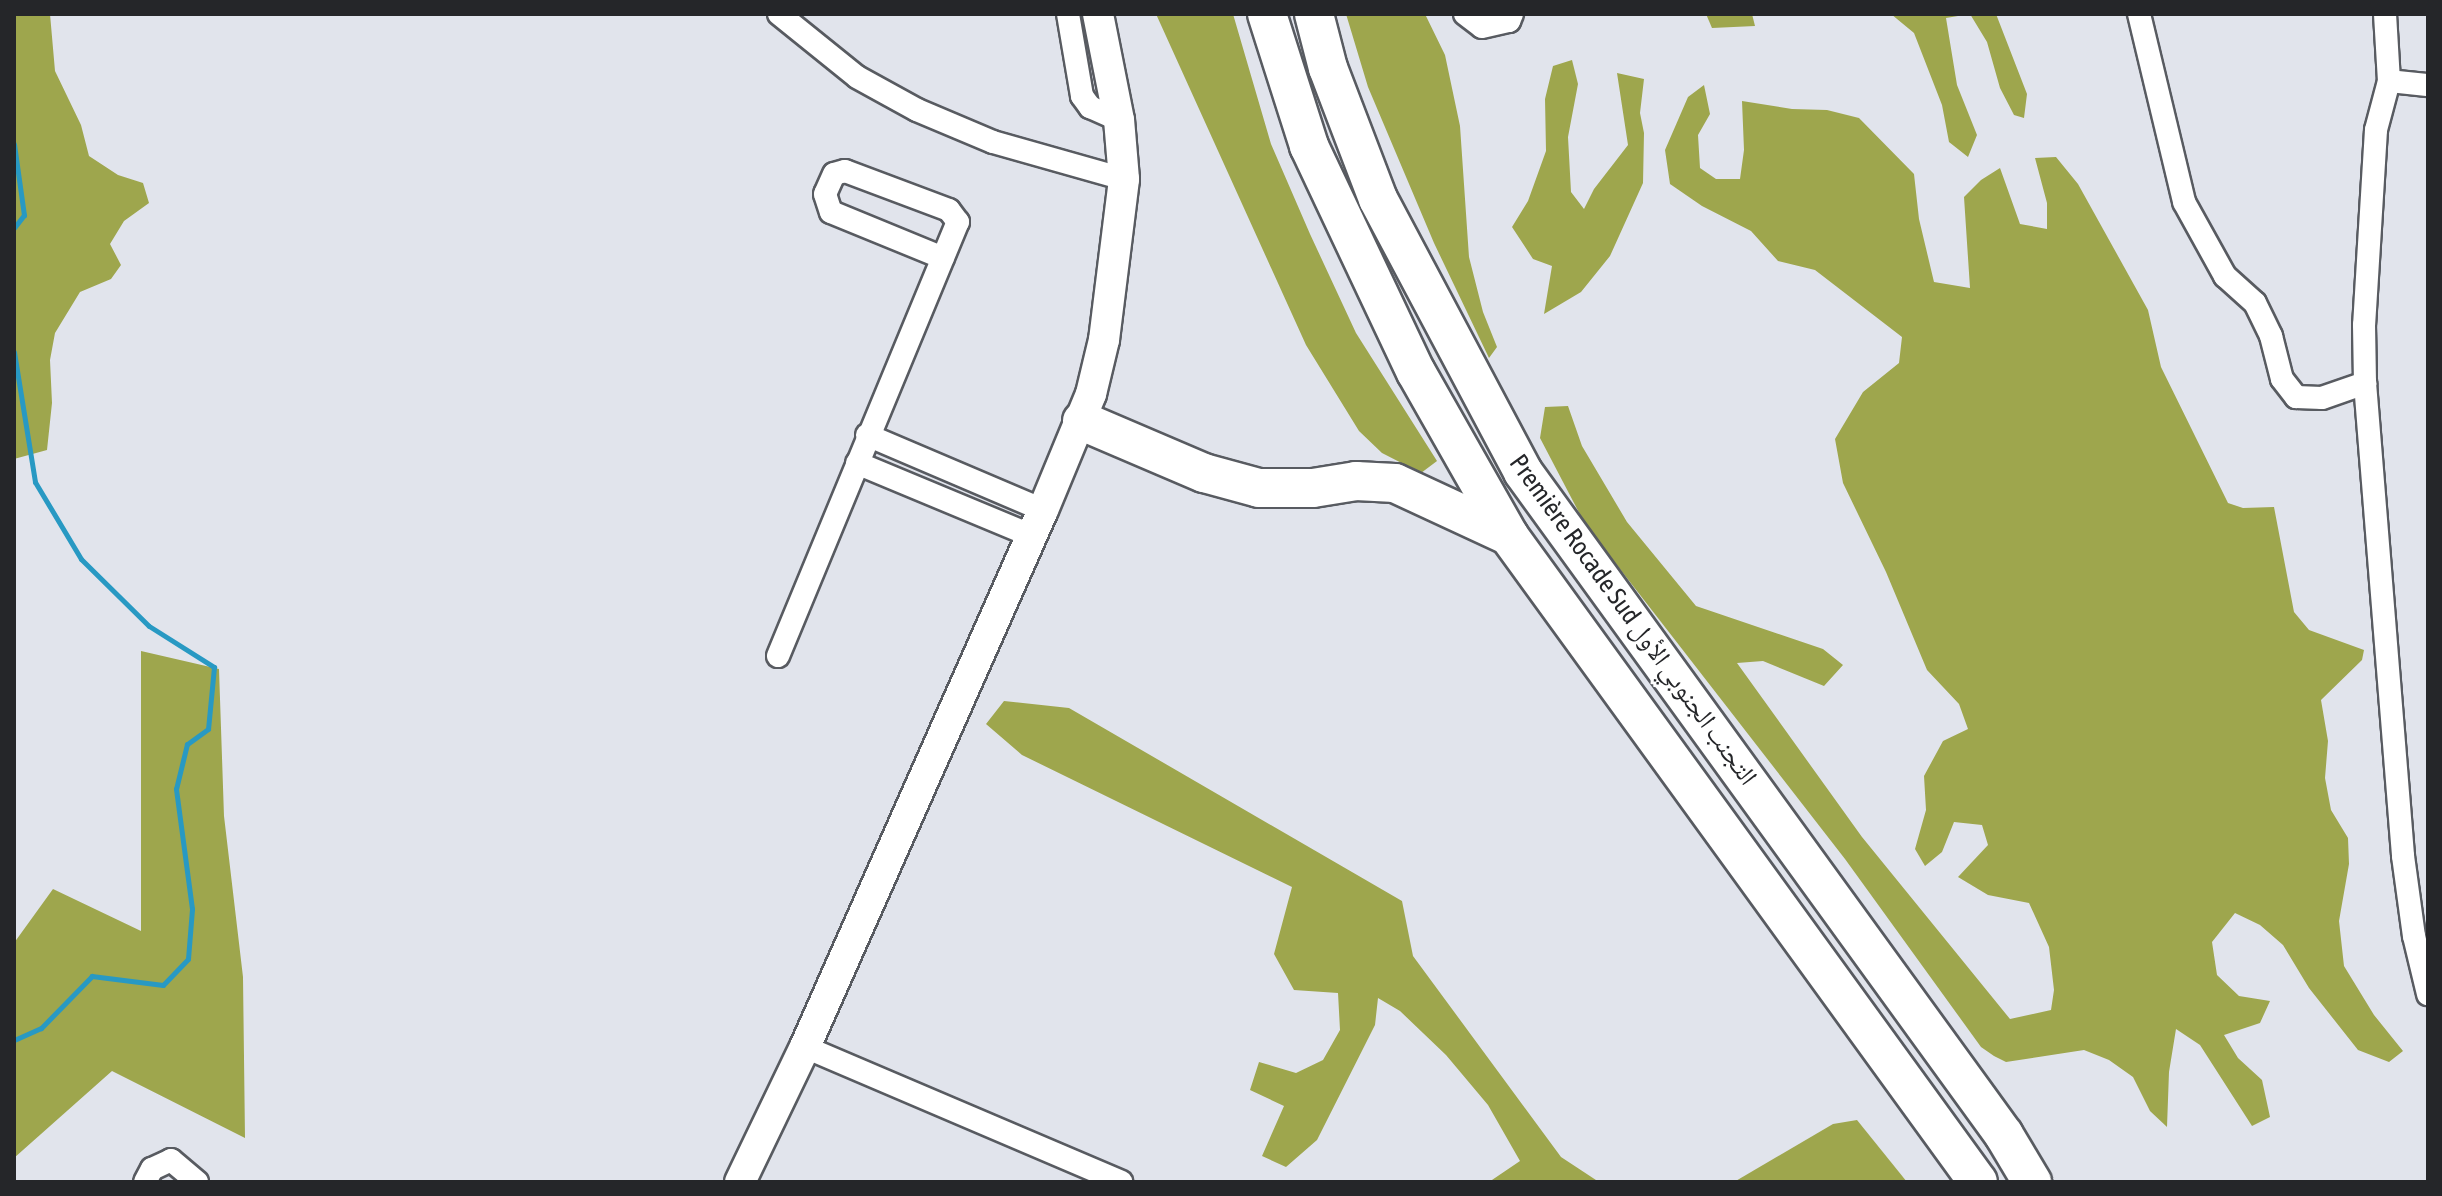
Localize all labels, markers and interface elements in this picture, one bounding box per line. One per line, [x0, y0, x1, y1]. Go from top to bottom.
street label: Première Rocade Sud التجنب الجنوبي الأول [1502, 449, 1764, 791]

